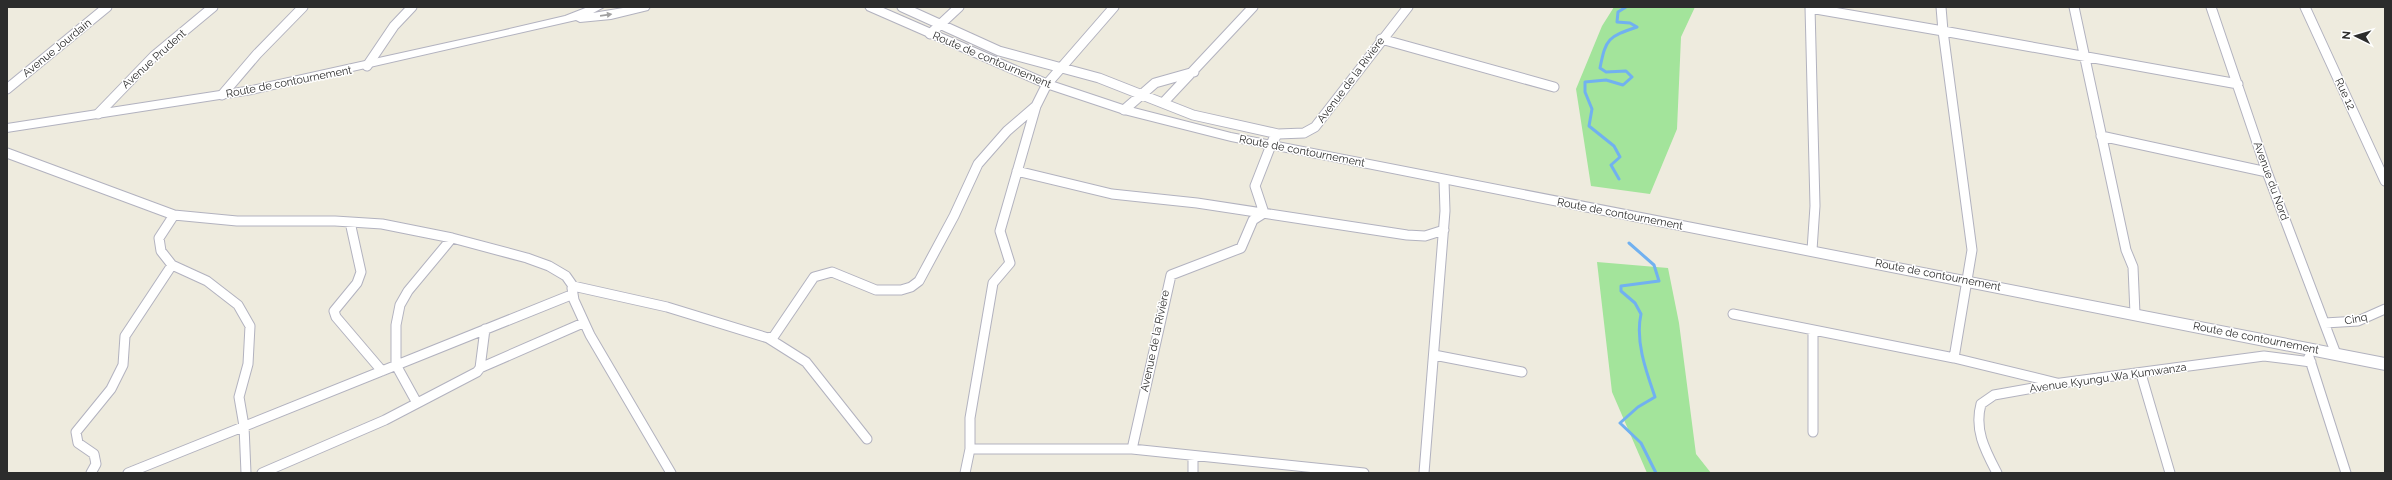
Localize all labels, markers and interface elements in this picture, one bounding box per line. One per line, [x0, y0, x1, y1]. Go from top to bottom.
one-way arrow [600, 12, 613, 18]
street label: Avenue Jourdain [20, 16, 94, 80]
north arrow [2336, 16, 2376, 56]
street label: Avenue Prudent [119, 27, 189, 91]
street label: Route de contournement [931, 29, 1054, 91]
text: N [2340, 30, 2353, 40]
street label: Avenue de la Rivière [1315, 34, 1388, 125]
street label: Route de contournement [225, 63, 353, 101]
street label: Rue 12 [2332, 76, 2358, 112]
street label: Route de contournement [1238, 132, 1366, 170]
street label: Avenue du Nord [2251, 140, 2291, 222]
street label: Route de contournement [1556, 195, 1684, 233]
street label: Route de contournement [1874, 256, 2002, 294]
street label: Avenue de la Rivière [1138, 288, 1172, 393]
street label: Cinq [2343, 310, 2369, 328]
street label: Route de contournement [2192, 319, 2320, 357]
street label: Avenue Kyungu Wa Kumwanza [2029, 361, 2187, 395]

